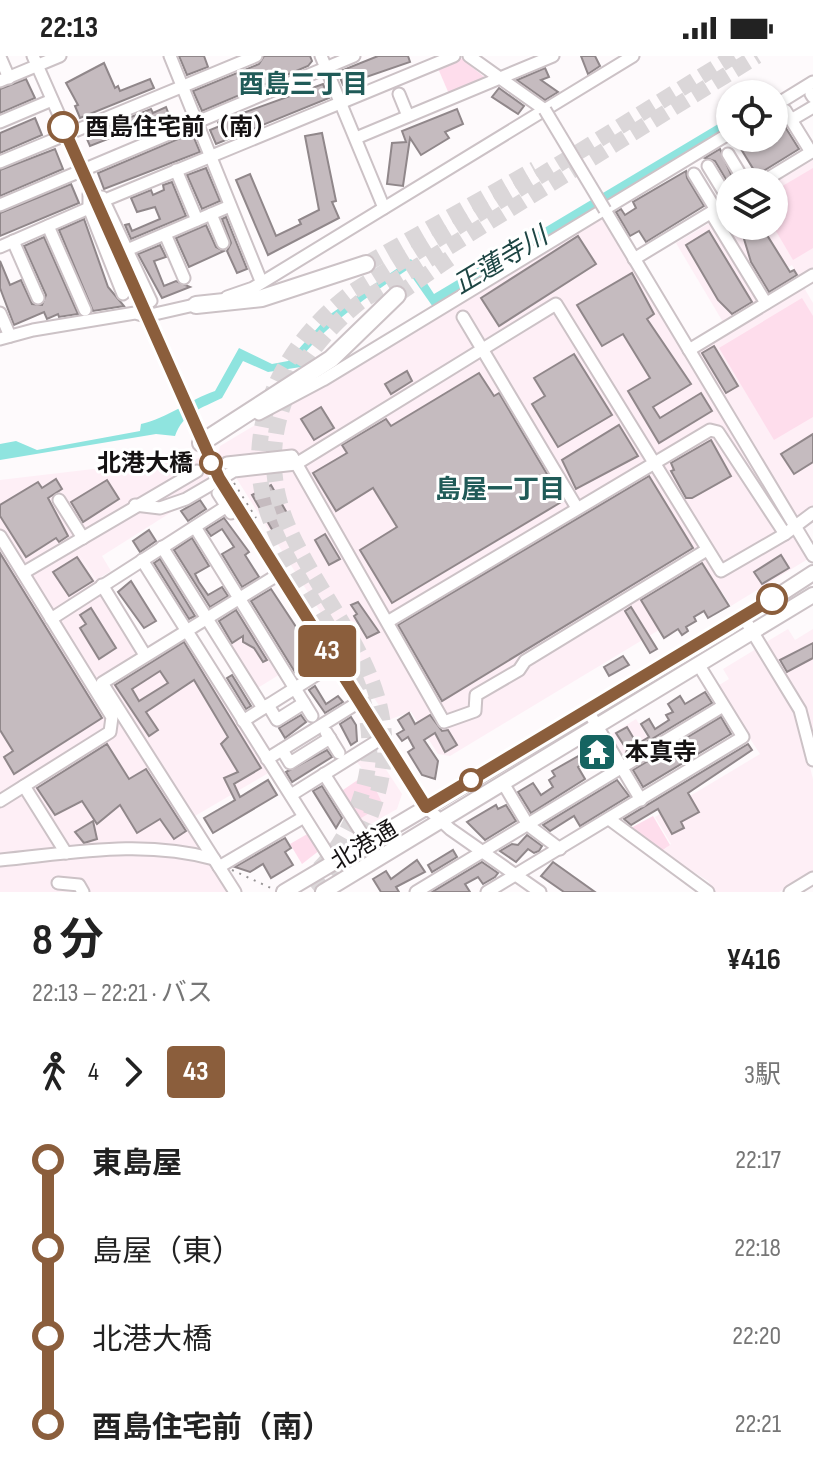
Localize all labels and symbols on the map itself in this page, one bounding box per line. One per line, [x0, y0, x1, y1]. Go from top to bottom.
district label: 酉島三丁目 [238, 70, 368, 101]
marker: 酉島住宅前（南） [48, 112, 78, 142]
place label: 酉島住宅前（南） [85, 113, 277, 142]
water label: 正蓮寺川 [448, 220, 556, 301]
place label: 北港大橋 [97, 449, 193, 478]
marker: 北港大橋 [200, 452, 222, 474]
district label: 島屋一丁目 [435, 475, 565, 506]
unlabelled marker [757, 584, 787, 614]
line badge: 43 [291, 625, 363, 677]
temple icon: 本真寺 [576, 731, 618, 773]
place label: 本真寺 [625, 738, 697, 767]
unlabelled marker [460, 769, 482, 791]
street label: 北港通 [326, 814, 403, 876]

